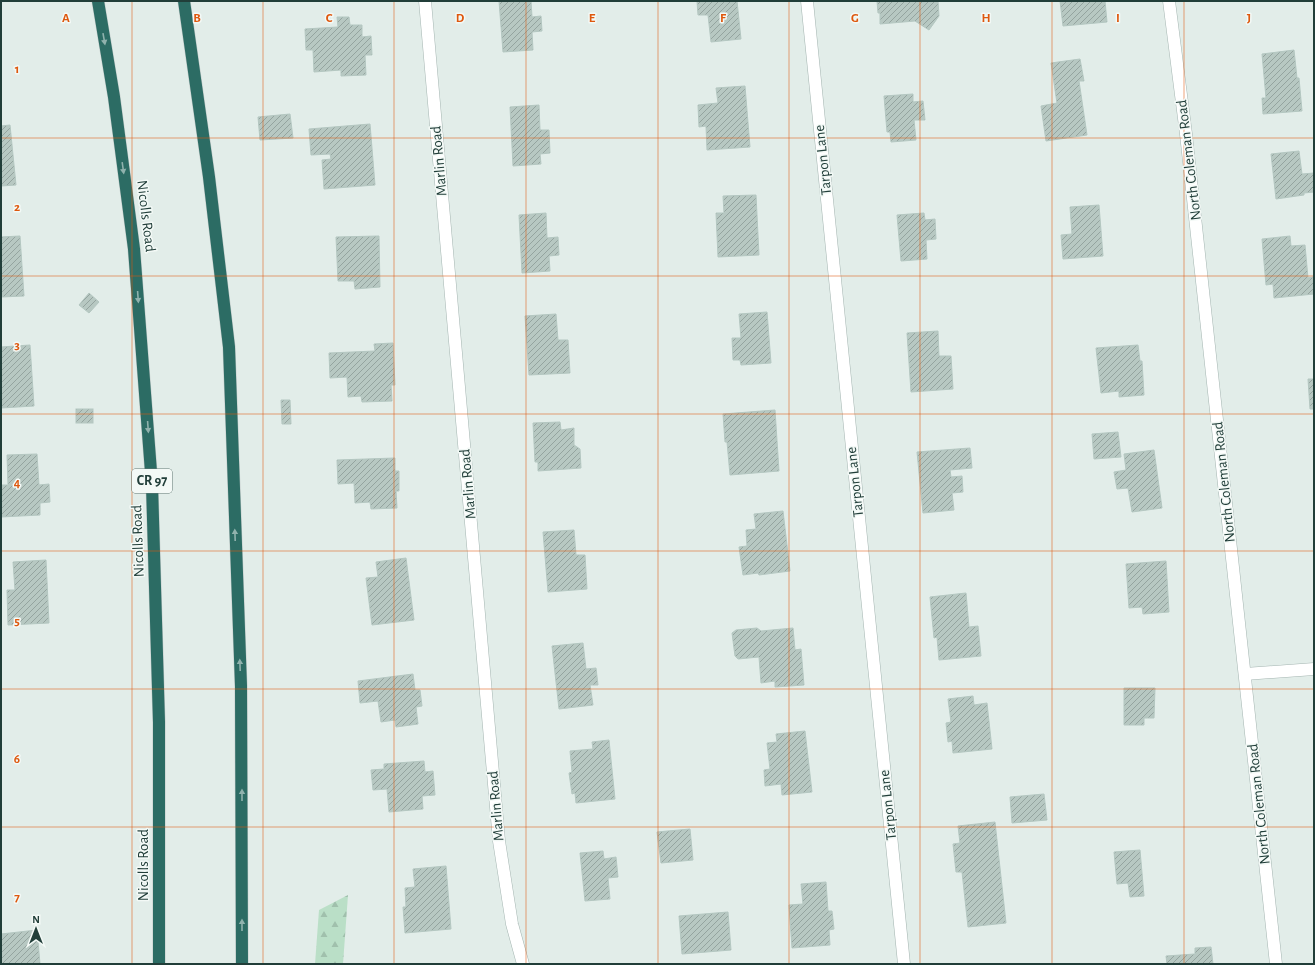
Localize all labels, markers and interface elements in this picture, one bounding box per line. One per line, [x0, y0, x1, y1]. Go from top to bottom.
text: A [62, 12, 70, 25]
text: B [193, 12, 201, 25]
text: C [326, 12, 333, 25]
text: D [456, 12, 465, 25]
text: E [589, 12, 596, 25]
text: F [720, 12, 727, 25]
text: G [851, 12, 859, 25]
text: H [981, 12, 991, 25]
text: I [1116, 12, 1120, 25]
text: J [1247, 12, 1251, 25]
one-way arrow [101, 33, 107, 46]
text: 1 [15, 63, 19, 76]
street label: North Coleman Road [1174, 99, 1204, 221]
street label: Tarpon Lane [812, 124, 834, 196]
street label: Marlin Road [428, 125, 450, 197]
one-way arrow [120, 162, 127, 174]
street label: Nicolls Road [134, 179, 158, 253]
text: 2 [14, 201, 20, 214]
one-way arrow [135, 291, 141, 303]
text: 3 [14, 339, 20, 352]
one-way arrow [145, 421, 151, 433]
street label: North Coleman Road [1210, 421, 1238, 543]
street label: Tarpon Lane [844, 446, 866, 518]
street label: Marlin Road [457, 448, 479, 520]
road number: CR 97 [132, 469, 172, 493]
text: 4 [14, 477, 21, 490]
street label: Nicolls Road [129, 504, 147, 577]
one-way arrow [232, 529, 239, 541]
text: 5 [14, 615, 20, 628]
one-way arrow [237, 659, 244, 671]
street label: North Coleman Road [1245, 743, 1273, 865]
text: 6 [14, 753, 20, 766]
street label: Tarpon Lane [877, 769, 899, 841]
street label: Marlin Road [485, 770, 507, 842]
one-way arrow [238, 789, 245, 801]
street label: Nicolls Road [136, 829, 151, 901]
text: 7 [14, 891, 20, 904]
north arrow [16, 909, 56, 949]
text: N [32, 914, 40, 925]
one-way arrow [239, 918, 245, 931]

